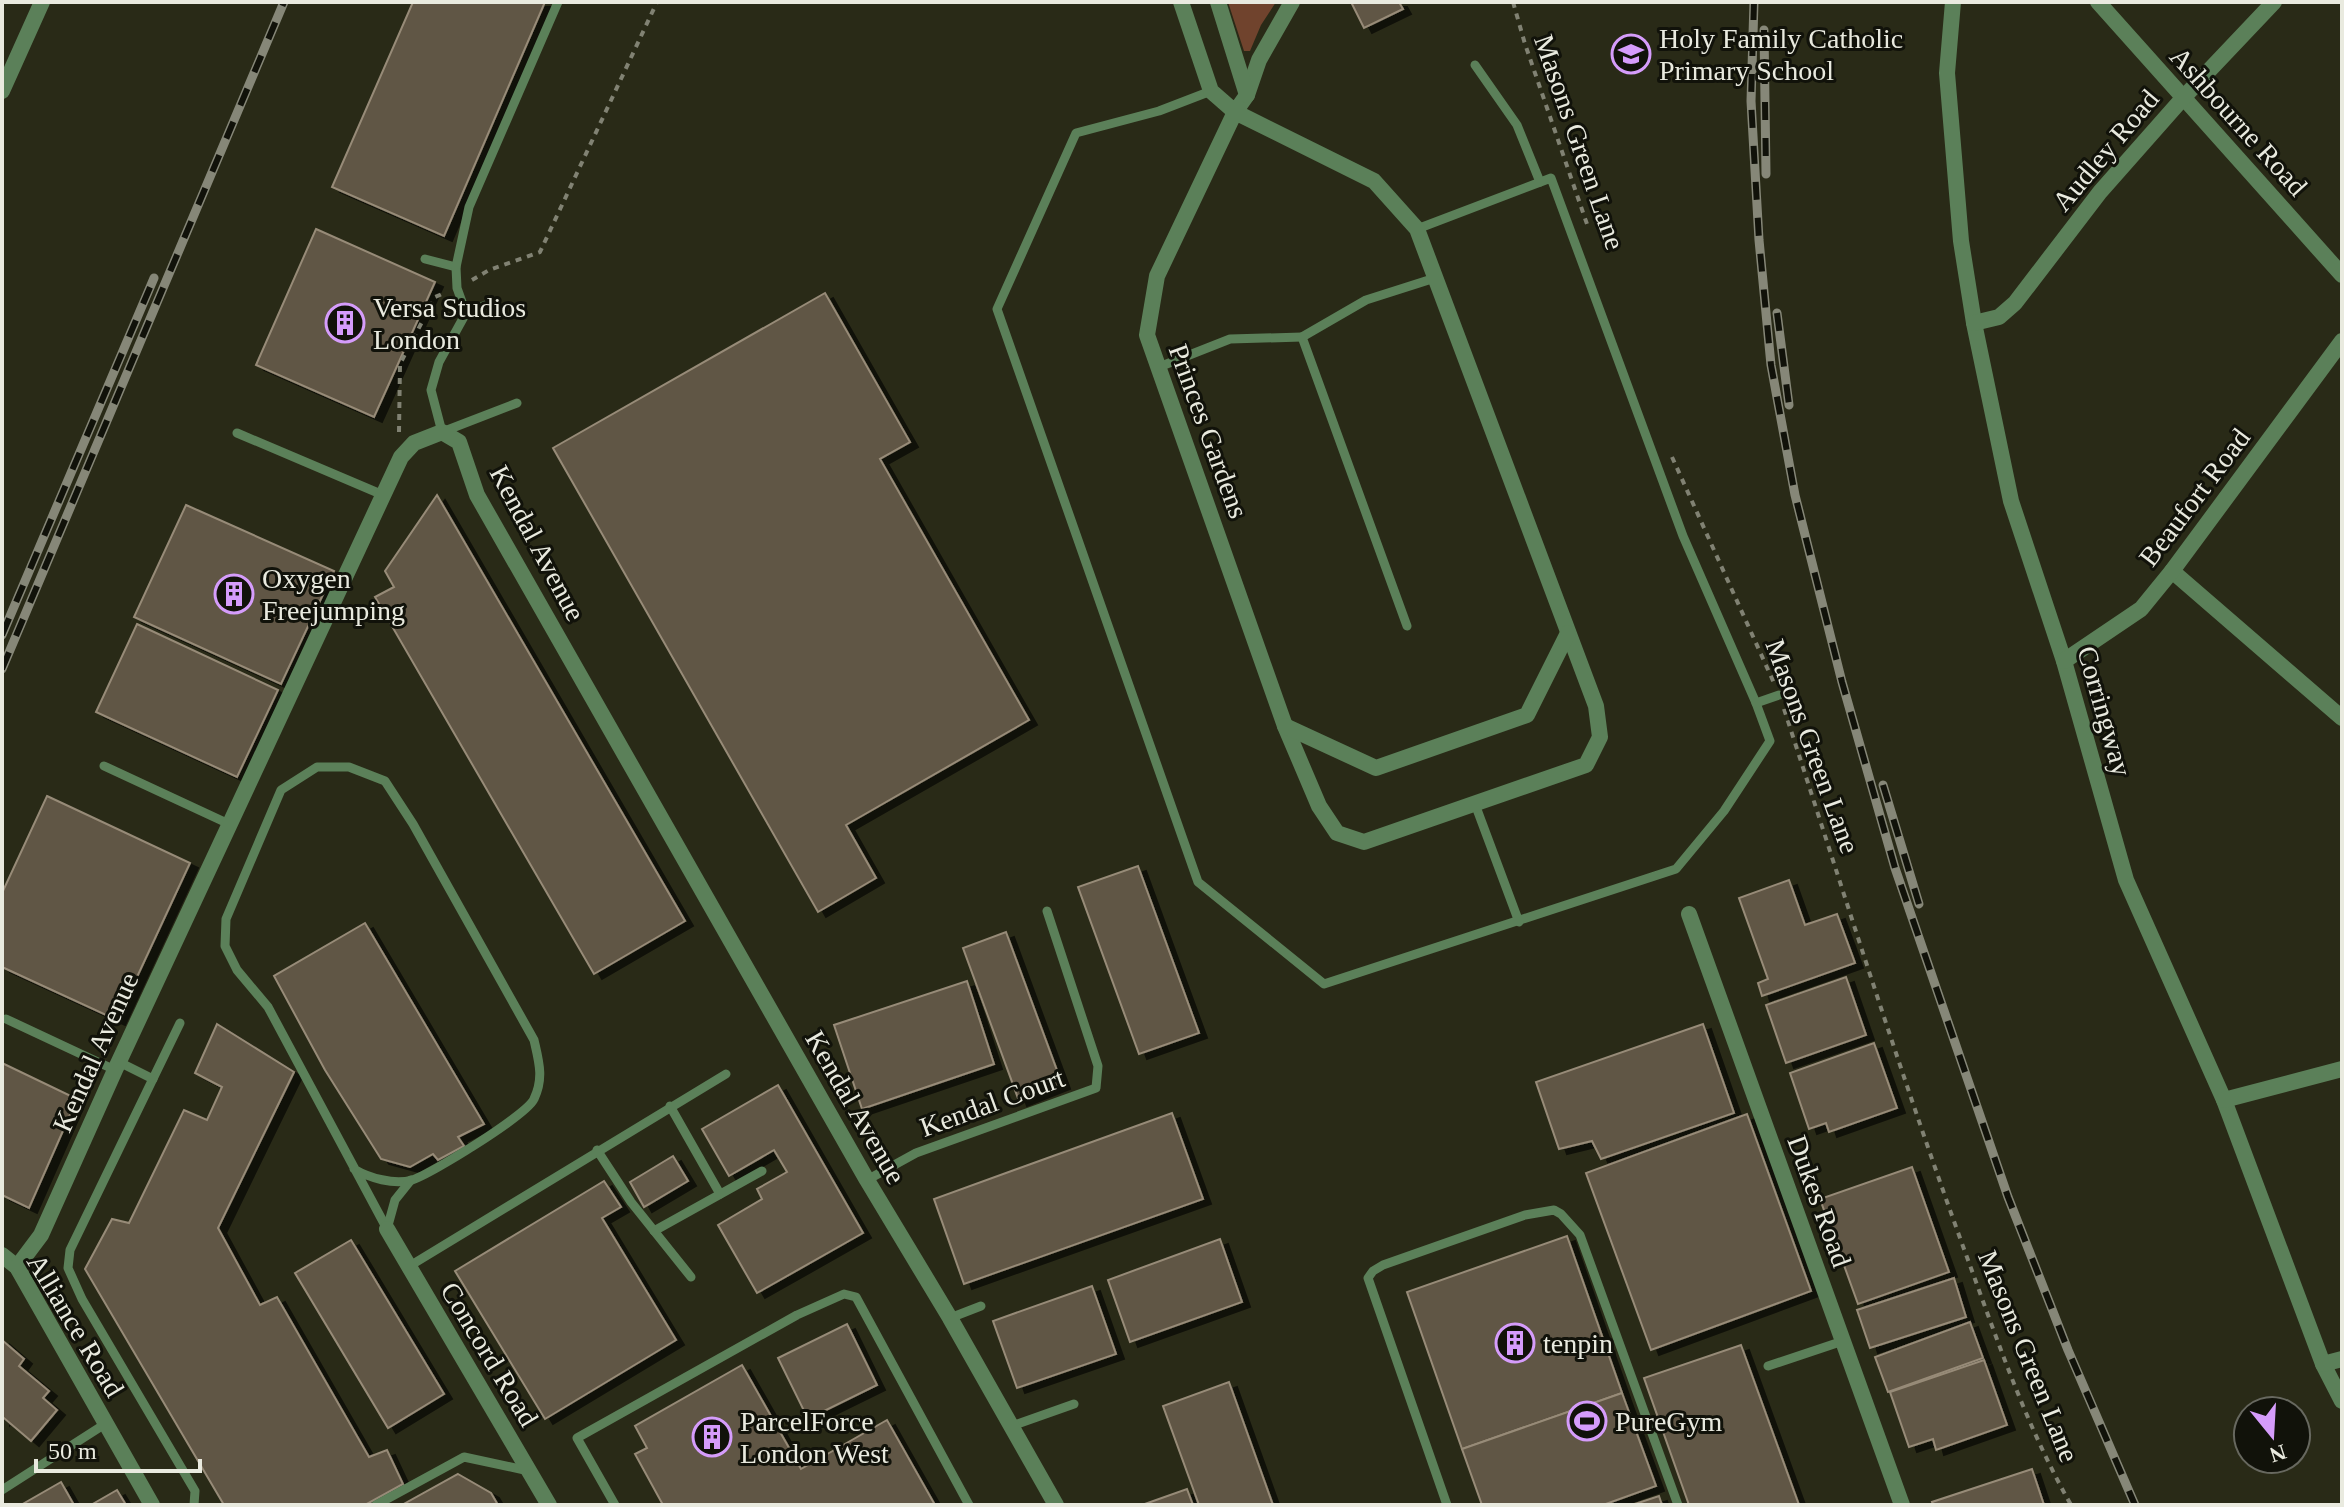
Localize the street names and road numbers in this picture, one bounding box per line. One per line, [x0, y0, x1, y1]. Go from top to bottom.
street label: Masons Green Lane [1528, 31, 1631, 254]
street label: Ashbourne Road [2164, 41, 2313, 202]
street label: Audley Road [2046, 83, 2165, 217]
street label: Princes Gardens [1163, 340, 1254, 522]
street label: Beaufort Road [2133, 422, 2256, 572]
street label: Kendal Avenue [484, 460, 591, 626]
street label: Masons Green Lane [1759, 635, 1866, 857]
street label: Corringway [2071, 643, 2138, 780]
street label: Kendal Avenue [46, 968, 144, 1137]
street label: Kendal Avenue [799, 1025, 912, 1189]
street label: Kendal Court [916, 1062, 1069, 1143]
street label: Dukes Road [1781, 1131, 1858, 1271]
street label: Masons Green Lane [1972, 1246, 2085, 1467]
street label: Alliance Road [21, 1248, 130, 1402]
street label: Concord Road [434, 1277, 545, 1432]

